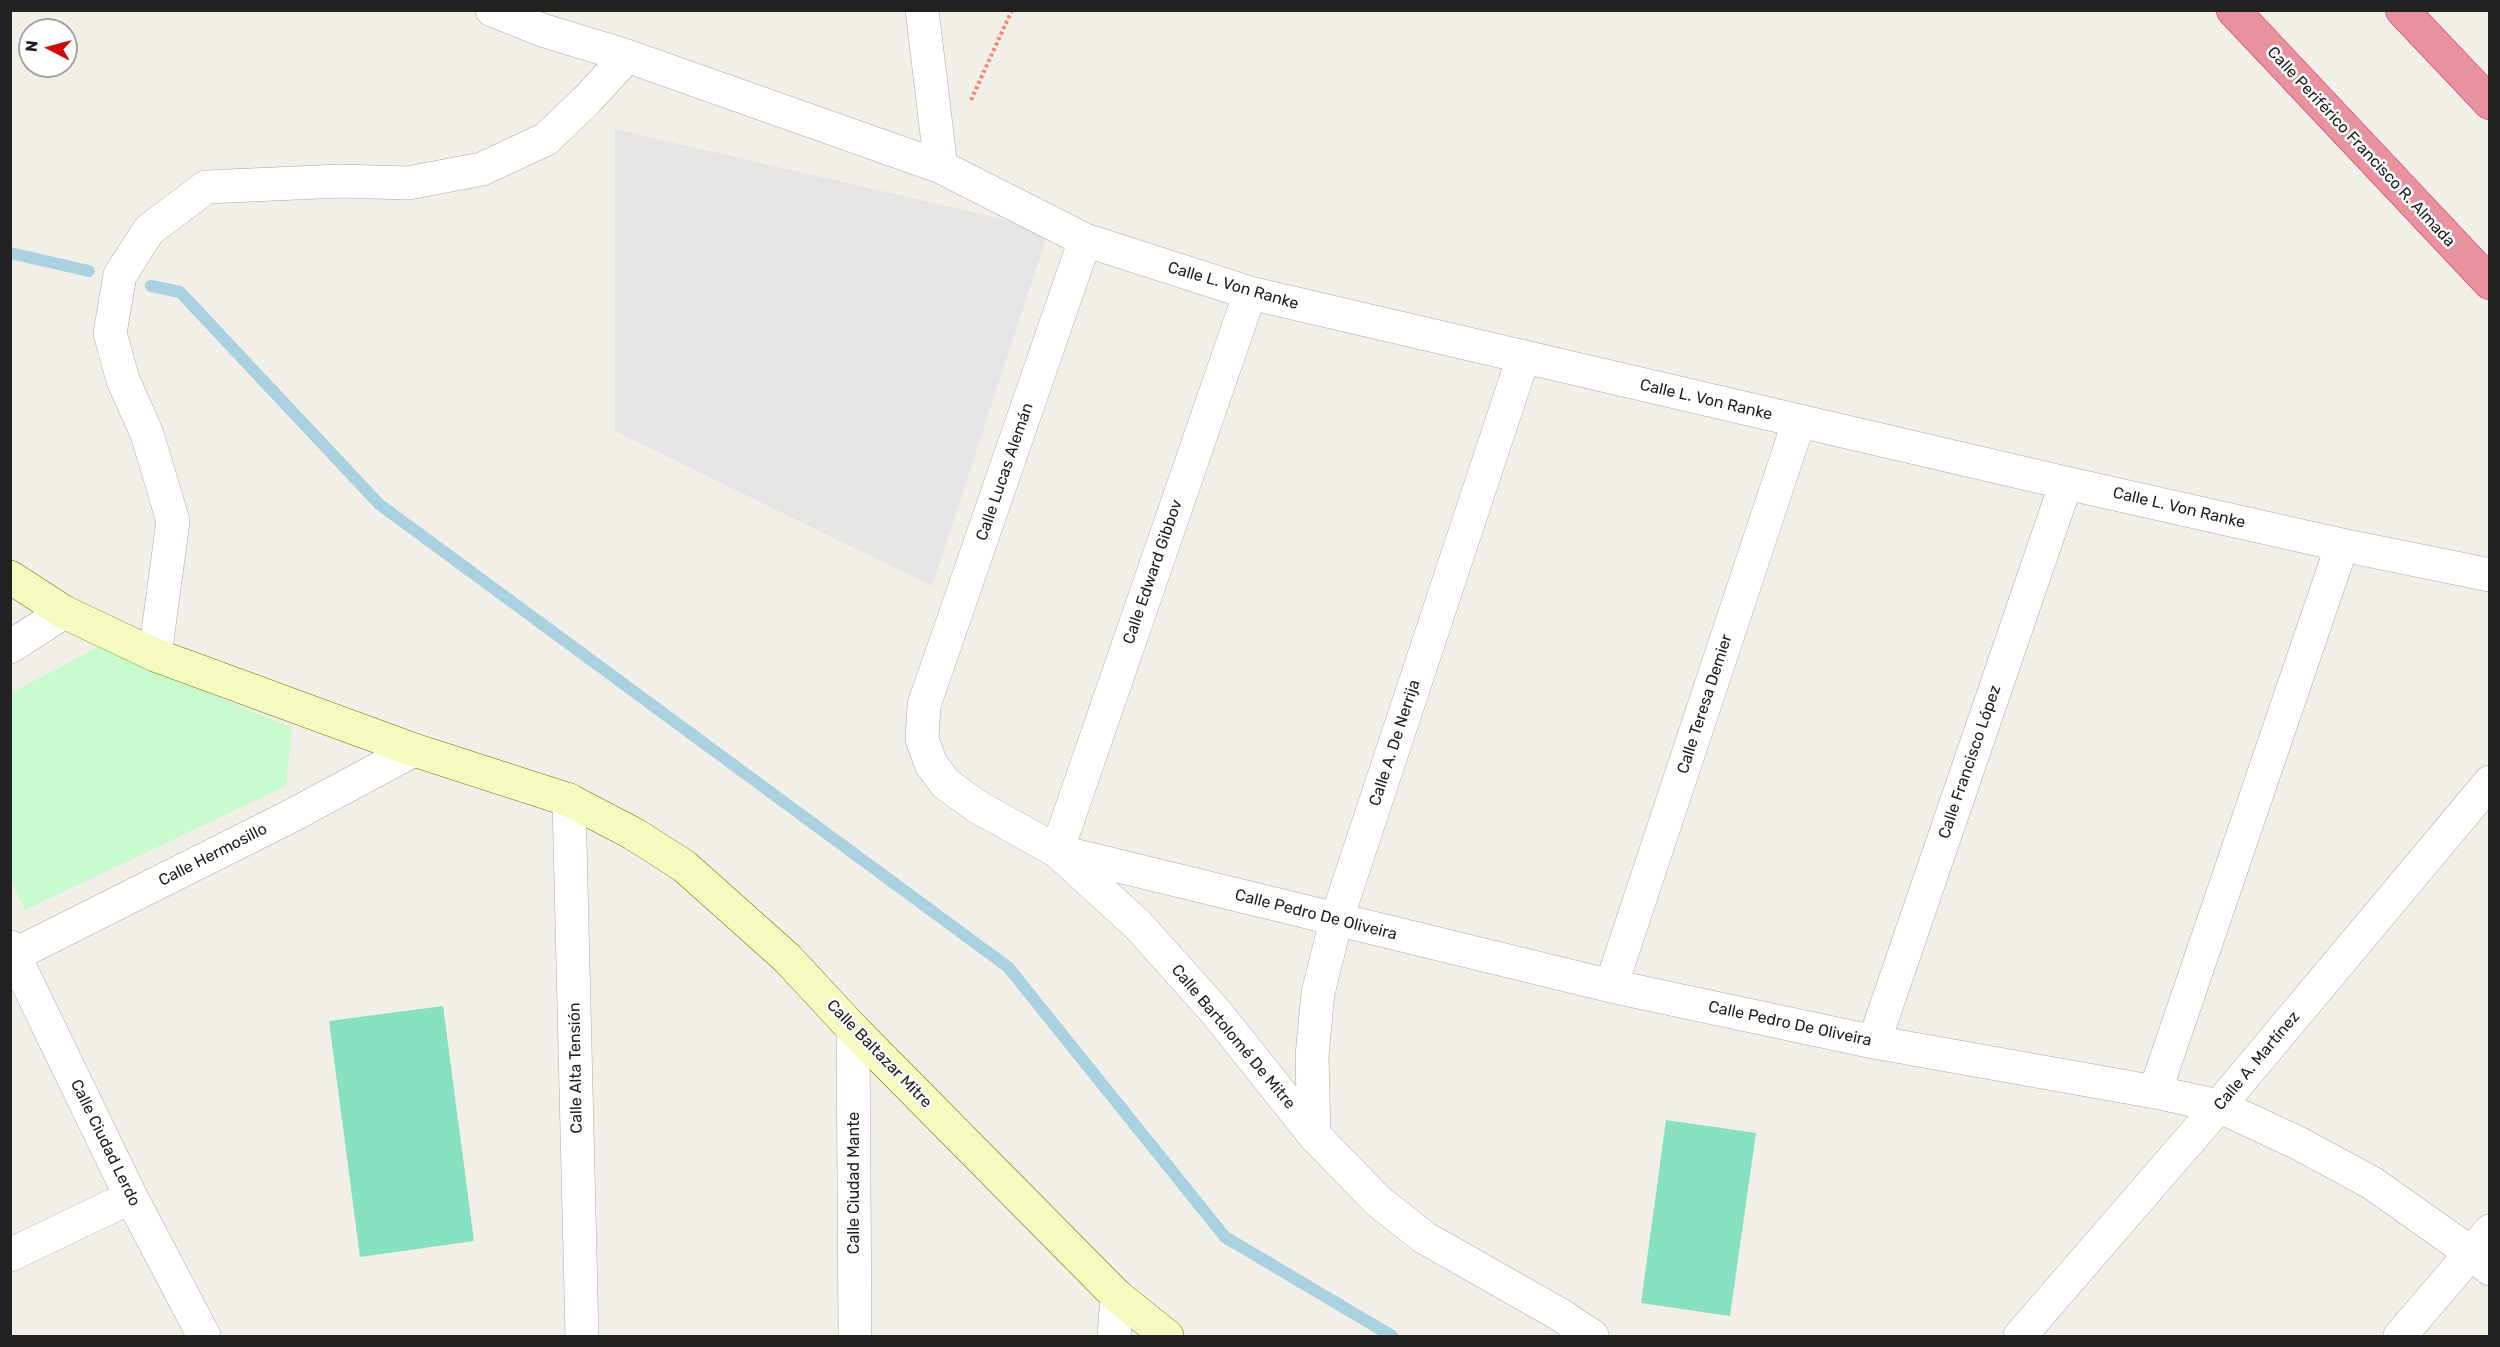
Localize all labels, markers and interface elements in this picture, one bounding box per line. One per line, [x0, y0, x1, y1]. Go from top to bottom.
north arrow [18, 18, 78, 78]
text: N [22, 40, 42, 53]
street label: Calle Periférico Francisco R. Almada [2263, 43, 2459, 251]
street label: Calle L. Von Ranke [1165, 258, 1301, 314]
street label: Calle L. Von Ranke [1638, 375, 1774, 425]
street label: Calle Lucas Alemán [972, 401, 1038, 543]
street label: Calle L. Von Ranke [2111, 483, 2247, 533]
street label: Calle Edward Gibbov [1119, 497, 1187, 647]
street label: Calle Teresa Demier [1673, 632, 1737, 776]
street label: Calle A. De Nerrija [1366, 677, 1424, 809]
street label: Calle Francisco López [1935, 683, 2005, 841]
street label: Calle Hermosillo [156, 819, 270, 891]
street label: Calle Pedro De Oliveira [1233, 886, 1399, 944]
street label: Calle Bartolomé De Mitre [1167, 961, 1299, 1113]
street label: Calle Baltazar Mitre [822, 996, 936, 1112]
street label: Calle Pedro De Oliveira [1707, 997, 1873, 1051]
street label: Calle Alta Tensión [565, 1002, 587, 1134]
street label: Calle A. Martínez [2210, 1008, 2304, 1114]
street label: Calle Ciudad Lerdo [66, 1077, 144, 1209]
street label: Calle Ciudad Mante [844, 1112, 864, 1254]

